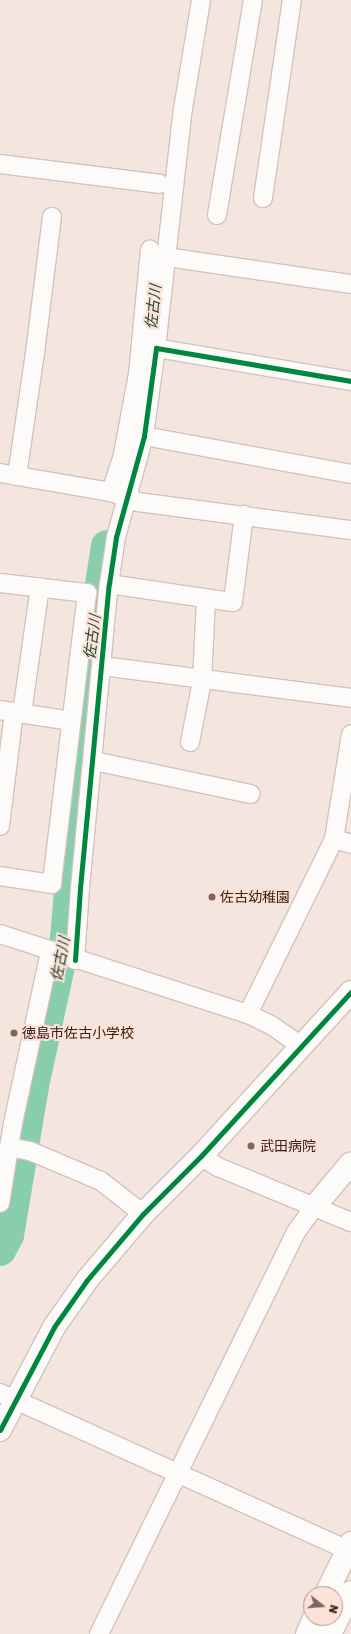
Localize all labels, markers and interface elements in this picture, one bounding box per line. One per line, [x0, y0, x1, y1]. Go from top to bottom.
water label: 佐古川 [142, 284, 164, 330]
water label: 佐古川 [80, 613, 104, 661]
place label: 佐古幼稚園 [220, 889, 290, 905]
marker: 佐古幼稚園 [207, 892, 217, 902]
water label: 佐古川 [47, 935, 73, 983]
place label: 徳島市佐古小学校 [22, 1025, 134, 1041]
marker: 徳島市佐古小学校 [9, 1028, 19, 1038]
place label: 武田病院 [260, 1138, 316, 1154]
marker: 武田病院 [245, 1140, 257, 1152]
north arrow [303, 1586, 343, 1626]
text: N [327, 1603, 341, 1615]

